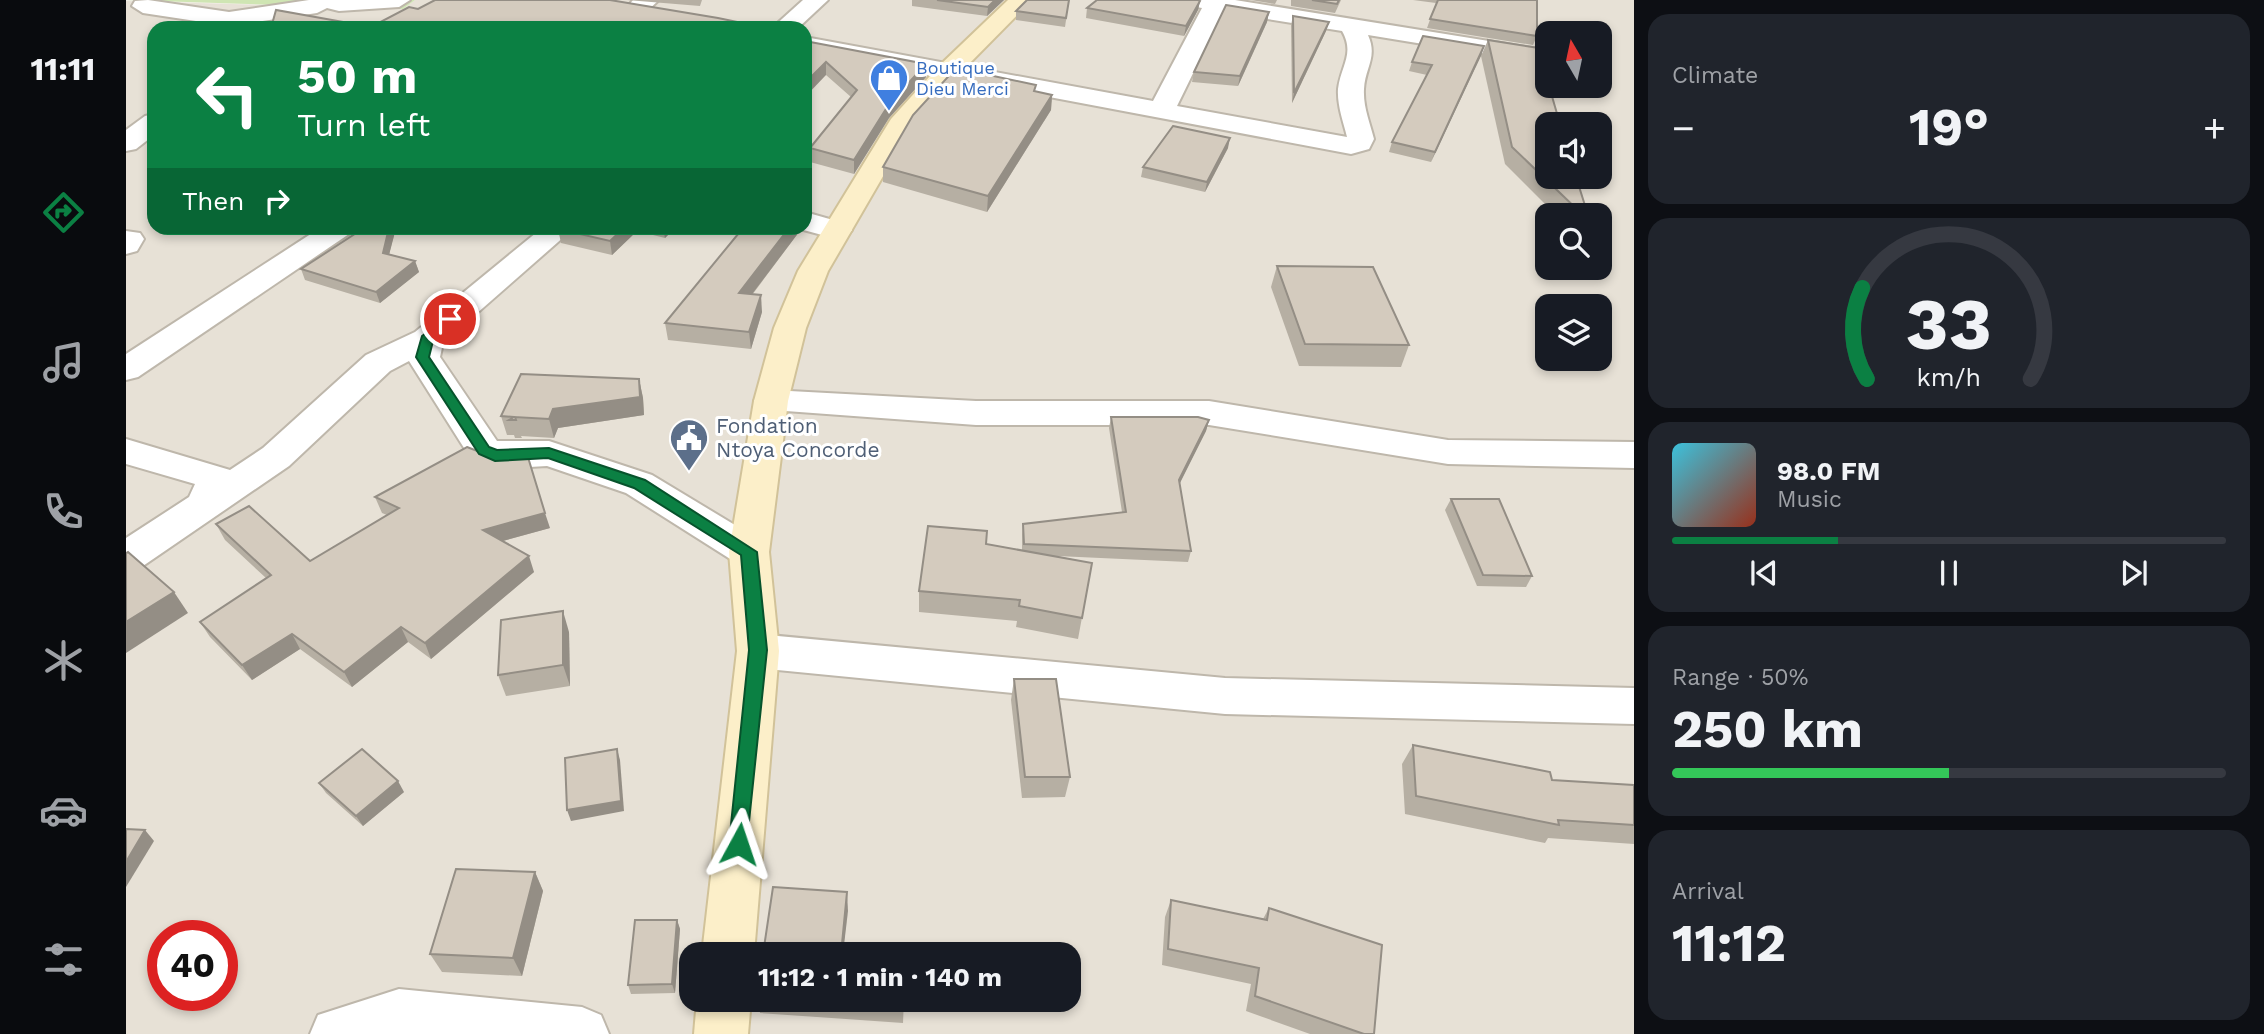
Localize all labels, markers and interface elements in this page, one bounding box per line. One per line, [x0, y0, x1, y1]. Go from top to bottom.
north arrow [1535, 21, 1612, 98]
map controls [1535, 21, 1612, 371]
text: 50 m [297, 47, 417, 105]
icon: left [182, 49, 273, 140]
text: 11:11 [31, 50, 95, 88]
shop icon: Boutique Dieu Merci [868, 57, 910, 112]
place label: Boutique Dieu Merci [916, 57, 1009, 99]
text: Climate [1672, 62, 1758, 89]
text: 19° [1909, 97, 1989, 158]
text: Turn left [297, 106, 430, 144]
text: − [1672, 106, 1695, 150]
text: + [2203, 106, 2226, 150]
button: sound [1535, 112, 1612, 189]
icon: right [258, 182, 296, 220]
text: Then [182, 186, 244, 216]
icon: directions [39, 188, 88, 237]
button: search [1535, 203, 1612, 280]
text: 33 [1906, 281, 1992, 367]
pin [420, 289, 480, 349]
button: layers [1535, 294, 1612, 371]
icon: arrive [431, 300, 469, 338]
icon: music [39, 338, 88, 387]
text: km/h [1917, 363, 1981, 392]
place label: Fondation Ntoya Concorde [716, 413, 880, 462]
public building icon: Fondation Ntoya Concorde [668, 417, 710, 472]
text: 98.0 FM [1777, 456, 1880, 486]
text: Music [1777, 486, 1842, 513]
icon: phone [39, 487, 88, 536]
icon: previous [1745, 554, 1783, 592]
icon: pause [1930, 554, 1968, 592]
icon: next [2115, 554, 2153, 592]
icon: climate [39, 636, 88, 685]
text: Range · 50% [1672, 664, 1808, 691]
text: 250 km [1672, 699, 1863, 760]
icon: car [39, 786, 88, 835]
position arrow [702, 807, 776, 881]
text: Arrival [1672, 878, 1744, 905]
text: 11:12 [1672, 913, 1786, 974]
speed limit sign: 40 [147, 920, 238, 1011]
icon: filters [39, 935, 88, 984]
text: 11:12 · 1 min · 140 m [758, 962, 1002, 992]

